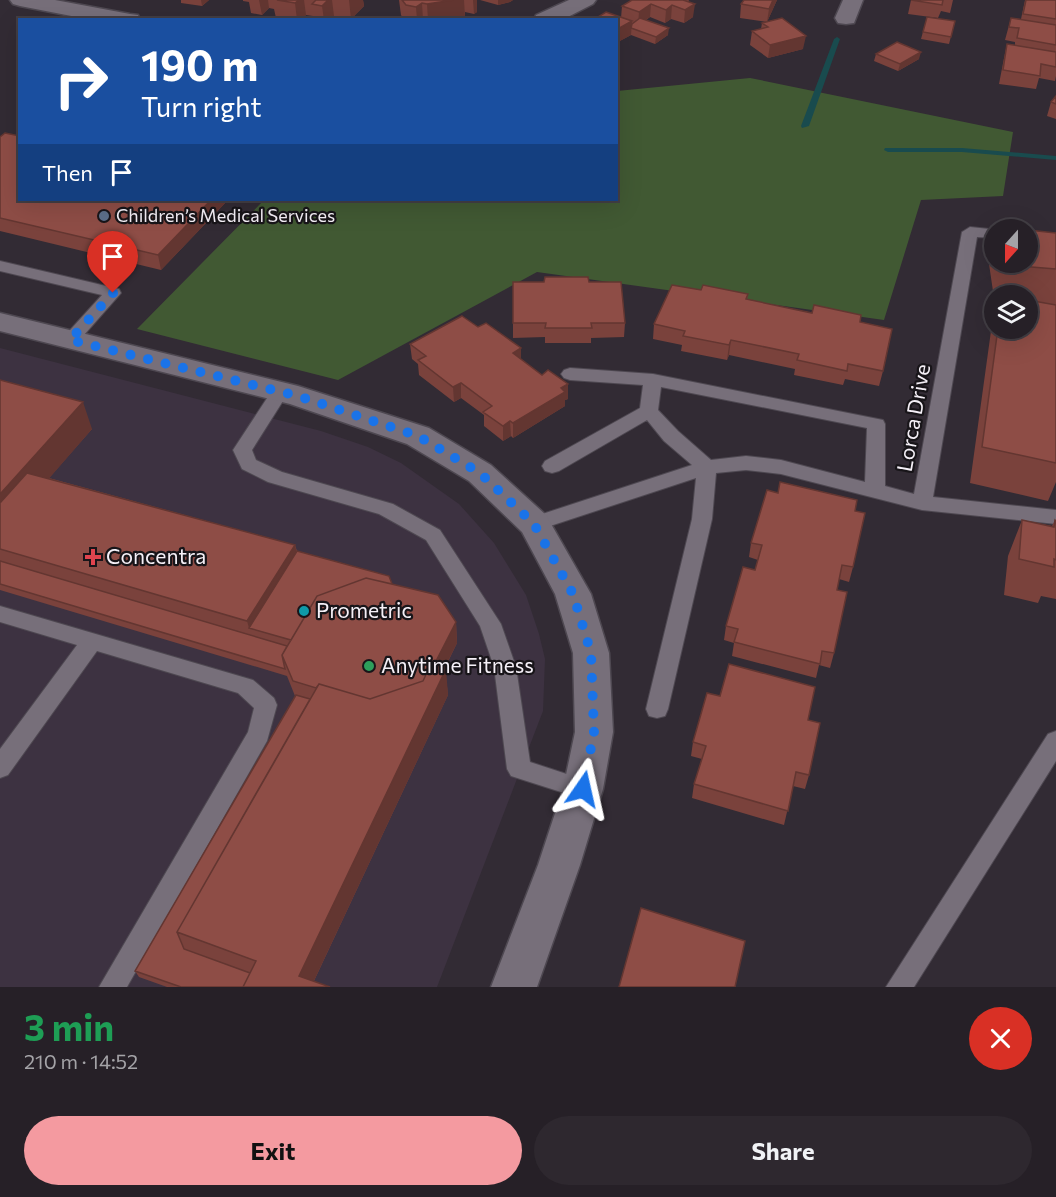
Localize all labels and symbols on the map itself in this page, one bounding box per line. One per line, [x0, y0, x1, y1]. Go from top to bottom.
place label: Children’s Medical Services [116, 204, 335, 226]
marker: Children’s Medical Services [97, 209, 111, 223]
north arrow [984, 219, 1038, 273]
pin [87, 231, 138, 293]
street label: Lorca Drive [891, 362, 934, 473]
place label: Concentra [106, 543, 206, 568]
marker: Concentra [84, 548, 102, 566]
place label: Prometric [316, 597, 412, 622]
marker: Prometric [297, 604, 311, 618]
place label: Anytime Fitness [381, 652, 534, 677]
marker: Anytime Fitness [362, 659, 376, 673]
position arrow [551, 757, 615, 821]

